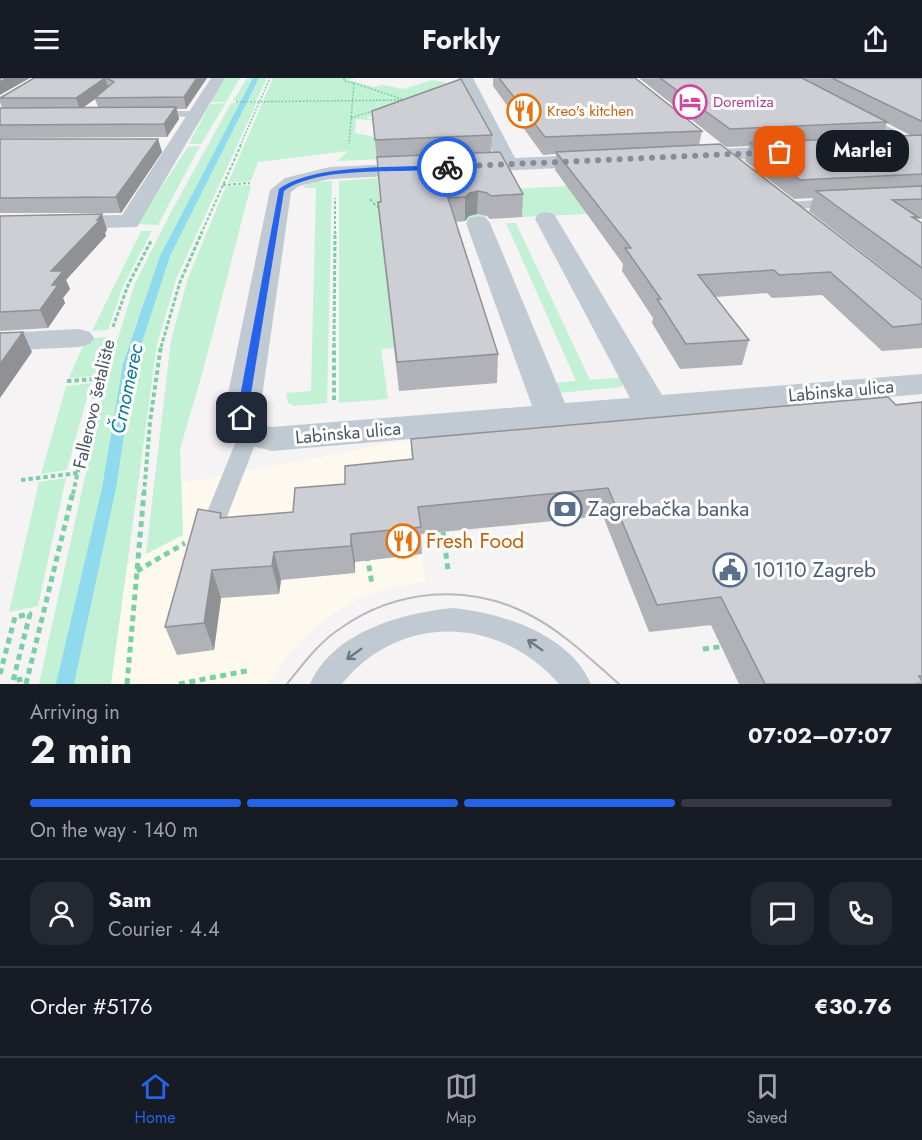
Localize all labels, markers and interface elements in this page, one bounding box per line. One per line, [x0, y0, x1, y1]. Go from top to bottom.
text: Forkly [422, 20, 500, 59]
icon: menu [30, 23, 63, 56]
icon: share [859, 23, 892, 56]
hotel icon: Doremiza [672, 84, 708, 120]
place label: Doremiza [713, 91, 774, 113]
restaurant icon: Kreo's kitchen [506, 93, 542, 129]
place label: Kreo's kitchen [547, 100, 634, 122]
pin [754, 126, 805, 177]
callout: Marlei [816, 131, 909, 173]
icon: bag [763, 135, 796, 168]
text: Marlei [833, 136, 892, 165]
courier [417, 137, 477, 197]
icon: bike [431, 151, 464, 184]
street label: Fallerovo šetalište [66, 337, 122, 471]
water label: Črnomerec [103, 341, 151, 437]
street label: Labinska ulica [787, 373, 895, 409]
pin [216, 392, 267, 443]
icon: home [225, 401, 258, 434]
street label: Labinska ulica [294, 415, 402, 451]
bank icon: Zagrebačka banka [547, 491, 583, 527]
place label: Zagrebačka banka [588, 494, 749, 524]
restaurant icon: Fresh Food [385, 523, 421, 559]
place label: Fresh Food [426, 526, 524, 556]
public building icon: 10110 Zagreb [712, 552, 748, 588]
place label: 10110 Zagreb [753, 555, 876, 585]
one-way arrow [527, 639, 544, 651]
one-way arrow [346, 648, 362, 660]
text: Arriving in [30, 698, 120, 727]
text: 07:02–07:07 [748, 719, 892, 751]
text: 2 min [30, 721, 132, 778]
text: On the way · 140 m [30, 816, 198, 845]
button: person [30, 882, 93, 945]
button: chat [751, 882, 814, 945]
button: phone [829, 882, 892, 945]
text: Sam [108, 883, 152, 915]
text: Courier · 4.4 [108, 915, 220, 944]
text: Order #5176 [30, 990, 153, 1022]
text: €30.76 [814, 990, 892, 1022]
tab: Home [135, 1070, 175, 1129]
tab: Map [445, 1070, 478, 1129]
tab: Saved [747, 1070, 787, 1129]

